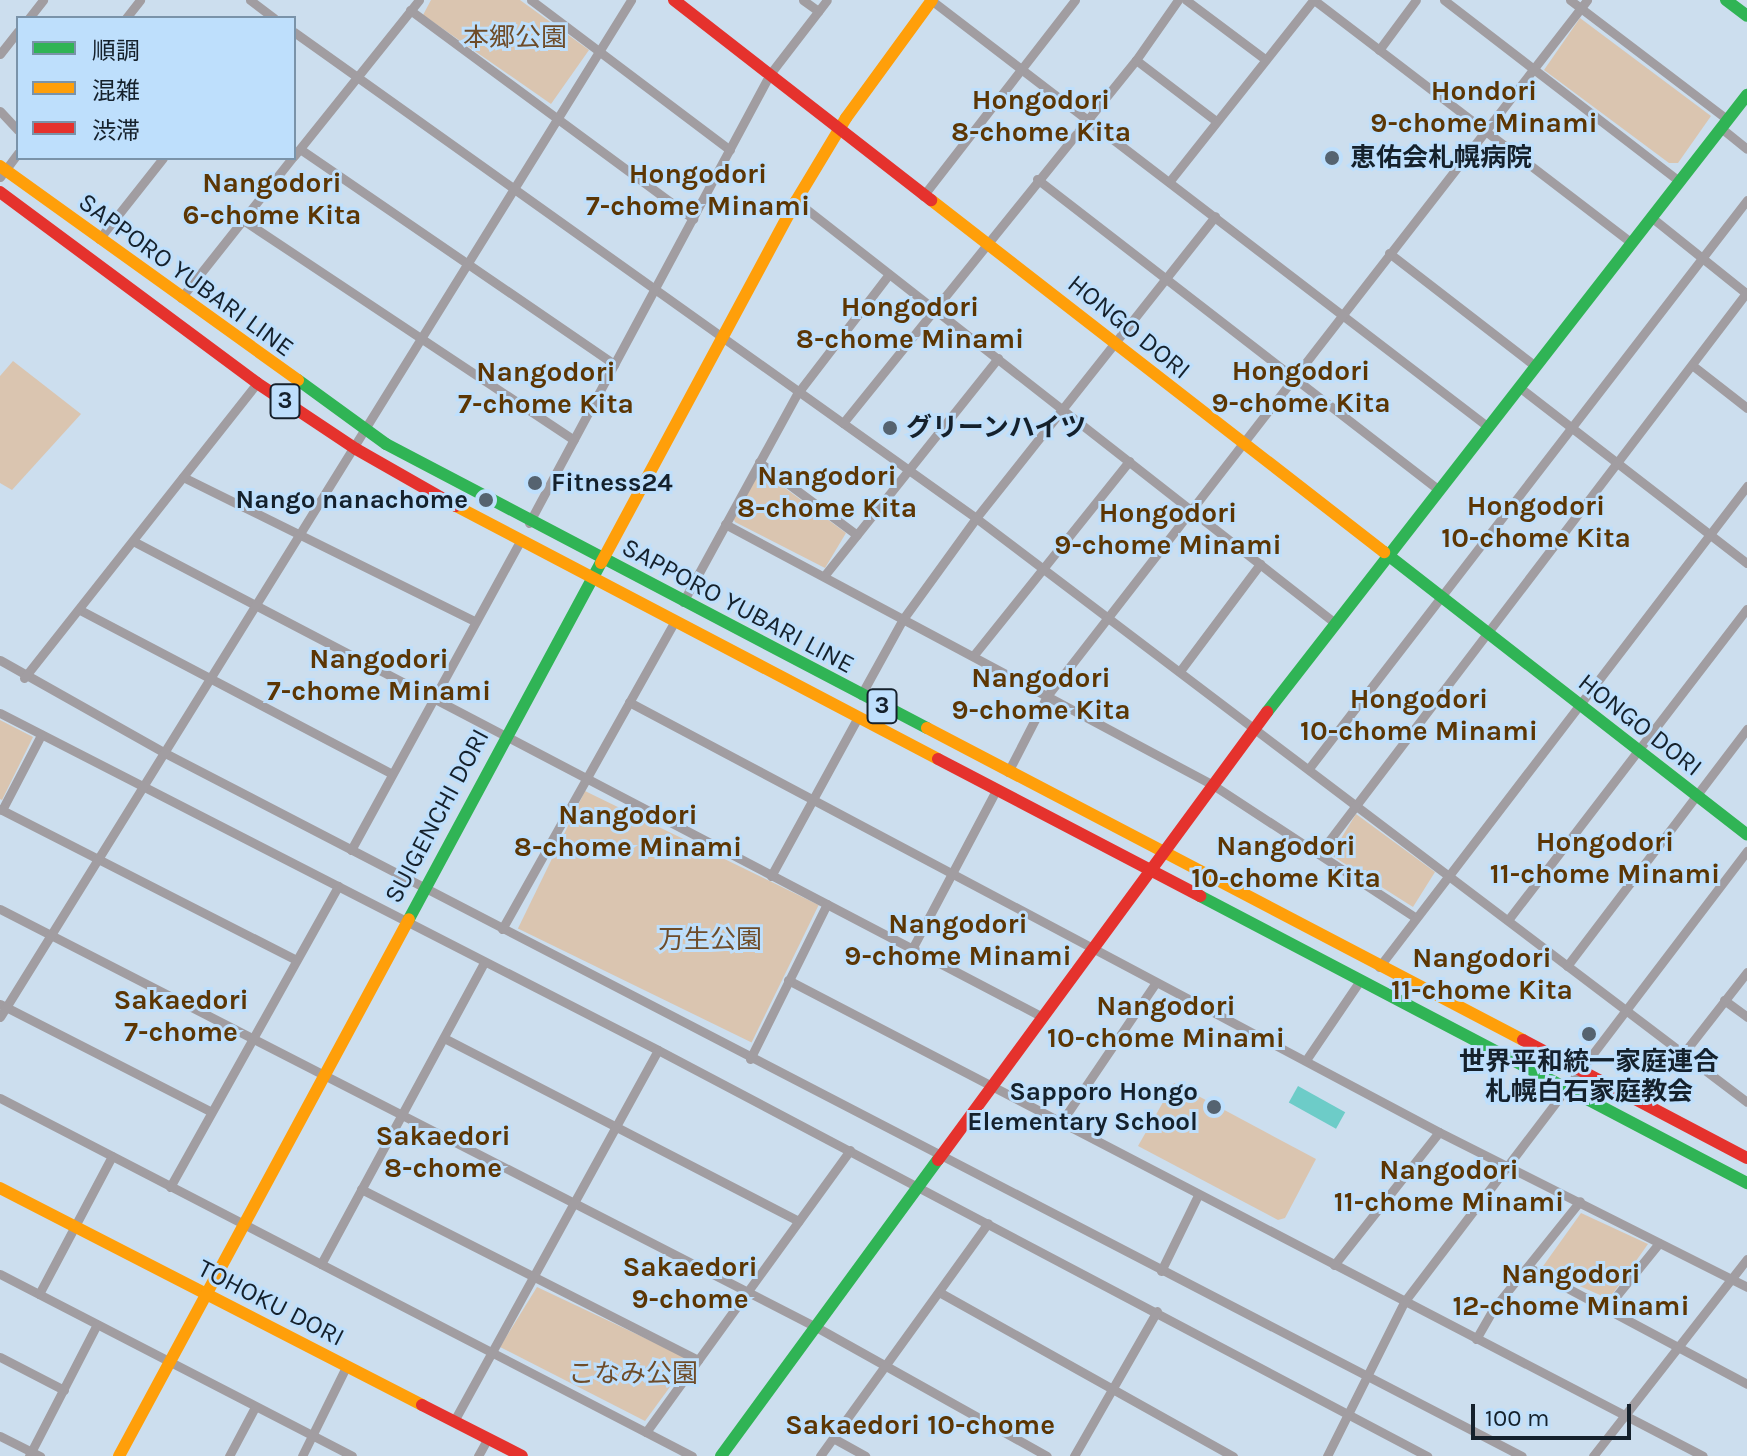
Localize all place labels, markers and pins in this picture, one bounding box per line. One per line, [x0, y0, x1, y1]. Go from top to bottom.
place label: 恵佑会札幌病院 [1350, 142, 1532, 174]
marker: 恵佑会札幌病院 [1321, 147, 1343, 169]
place label: グリーンハイツ [906, 412, 1088, 444]
marker: グリーンハイツ [881, 419, 899, 437]
place label: Fitness24 [551, 467, 673, 499]
marker: Fitness24 [526, 474, 544, 492]
place label: Nango nanachome [236, 484, 468, 516]
marker: Nango nanachome [475, 489, 497, 511]
marker: 世界平和統一家庭連合 札幌白石家庭教会 [1580, 1025, 1598, 1043]
place label: 世界平和統一家庭連合 札幌白石家庭教会 [1459, 1046, 1719, 1108]
place label: Sapporo Hongo Elementary School [967, 1076, 1198, 1138]
marker: Sapporo Hongo Elementary School [1205, 1098, 1223, 1116]

